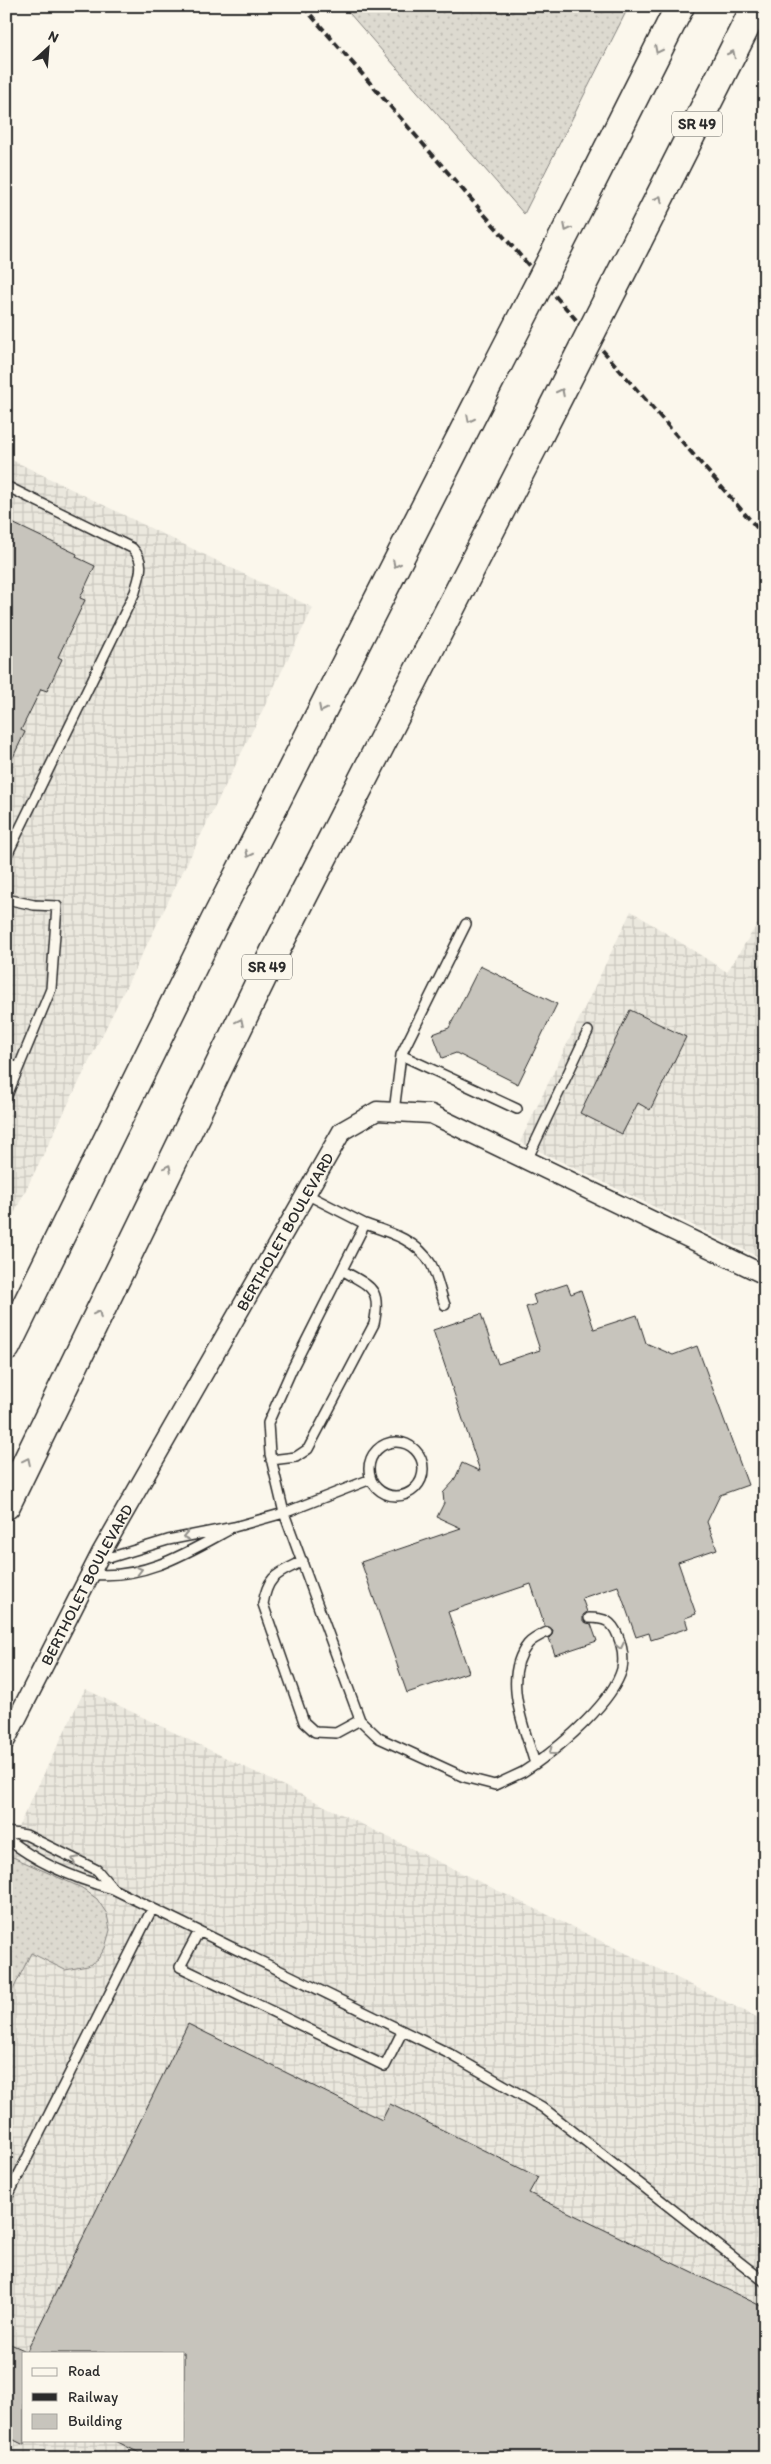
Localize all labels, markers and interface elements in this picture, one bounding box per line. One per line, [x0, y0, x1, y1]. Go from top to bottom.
north arrow [22, 22, 72, 72]
text: N [46, 27, 61, 46]
one-way arrow [654, 45, 664, 54]
one-way arrow [726, 50, 736, 59]
road number: SR 49 [672, 112, 722, 136]
one-way arrow [653, 195, 663, 204]
one-way arrow [563, 223, 573, 232]
one-way arrow [555, 388, 565, 397]
one-way arrow [466, 414, 476, 423]
one-way arrow [392, 559, 402, 568]
one-way arrow [318, 704, 328, 713]
one-way arrow [245, 849, 255, 858]
road number: SR 49 [242, 954, 292, 980]
one-way arrow [234, 1018, 244, 1027]
street label: BERTHOLET BOULEVARD [232, 1149, 338, 1314]
one-way arrow [162, 1164, 173, 1173]
one-way arrow [92, 1310, 102, 1319]
one-way arrow [21, 1457, 31, 1466]
street label: BERTHOLET BOULEVARD [37, 1501, 137, 1668]
one-way arrow [181, 1531, 190, 1541]
one-way arrow [135, 1565, 144, 1576]
one-way arrow [615, 1642, 625, 1650]
one-way arrow [549, 1745, 558, 1755]
one-way arrow [71, 1856, 80, 1866]
legend [22, 2352, 185, 2442]
text: Road [68, 2362, 101, 2380]
text: Railway [68, 2388, 118, 2406]
text: Building [68, 2412, 122, 2430]

